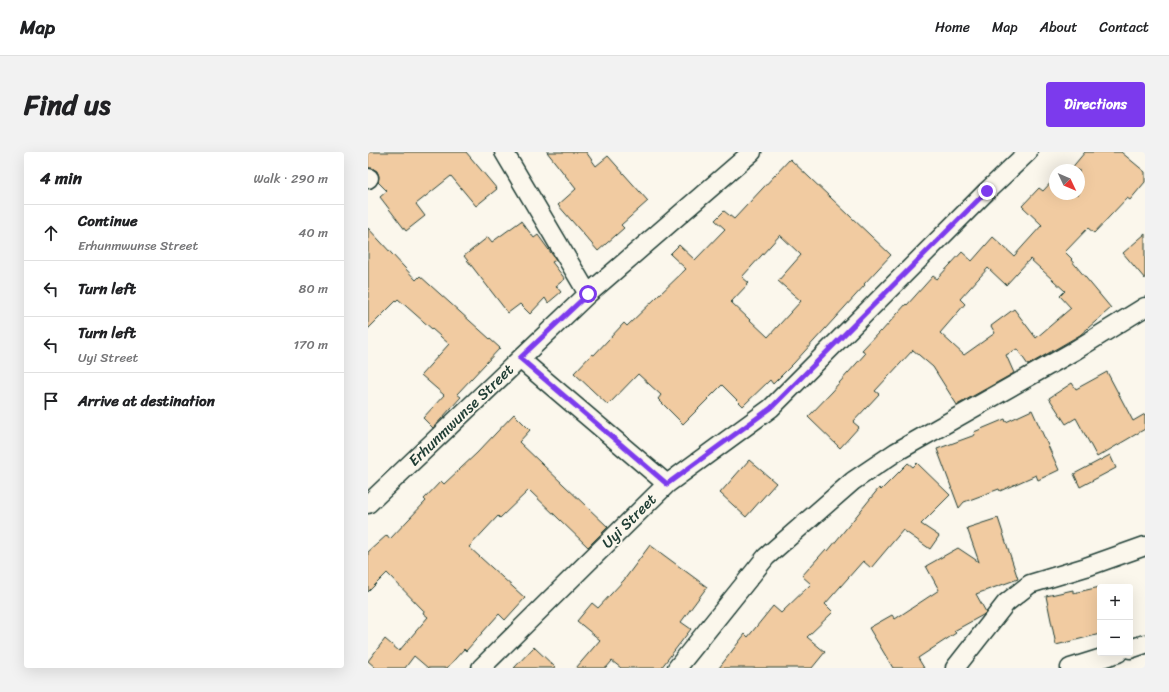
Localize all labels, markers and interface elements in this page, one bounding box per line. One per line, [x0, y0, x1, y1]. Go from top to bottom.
text: Map [20, 11, 55, 44]
text: Home [935, 15, 970, 40]
text: Map [992, 15, 1018, 40]
text: About [1040, 15, 1077, 40]
text: Contact [1099, 15, 1149, 40]
text: Find us [24, 80, 111, 129]
button: Directions [1046, 82, 1145, 127]
text: 4 min [40, 163, 82, 193]
north arrow [1049, 164, 1085, 200]
text: Walk · 290 m [254, 167, 328, 190]
route end [978, 182, 996, 200]
text: Continue [78, 208, 138, 234]
text: 40 m [298, 221, 328, 244]
icon: ahead [40, 222, 62, 244]
text: Erhunmwunse Street [78, 234, 198, 257]
text: Turn left [78, 276, 136, 302]
text: 80 m [299, 277, 328, 300]
icon: left [40, 278, 62, 300]
route start [579, 285, 597, 303]
text: Turn left [78, 320, 136, 346]
text: 170 m [293, 333, 328, 356]
icon: left [40, 334, 62, 356]
text: Uyi Street [78, 346, 138, 369]
street label: Erhunmwunse Street [402, 357, 520, 473]
text: Arrive at destination [78, 388, 215, 414]
icon: arrive [40, 390, 62, 412]
street label: Uyi Street [595, 487, 663, 555]
map controls [1097, 584, 1133, 656]
button: + [1097, 584, 1133, 620]
button: − [1097, 620, 1133, 656]

